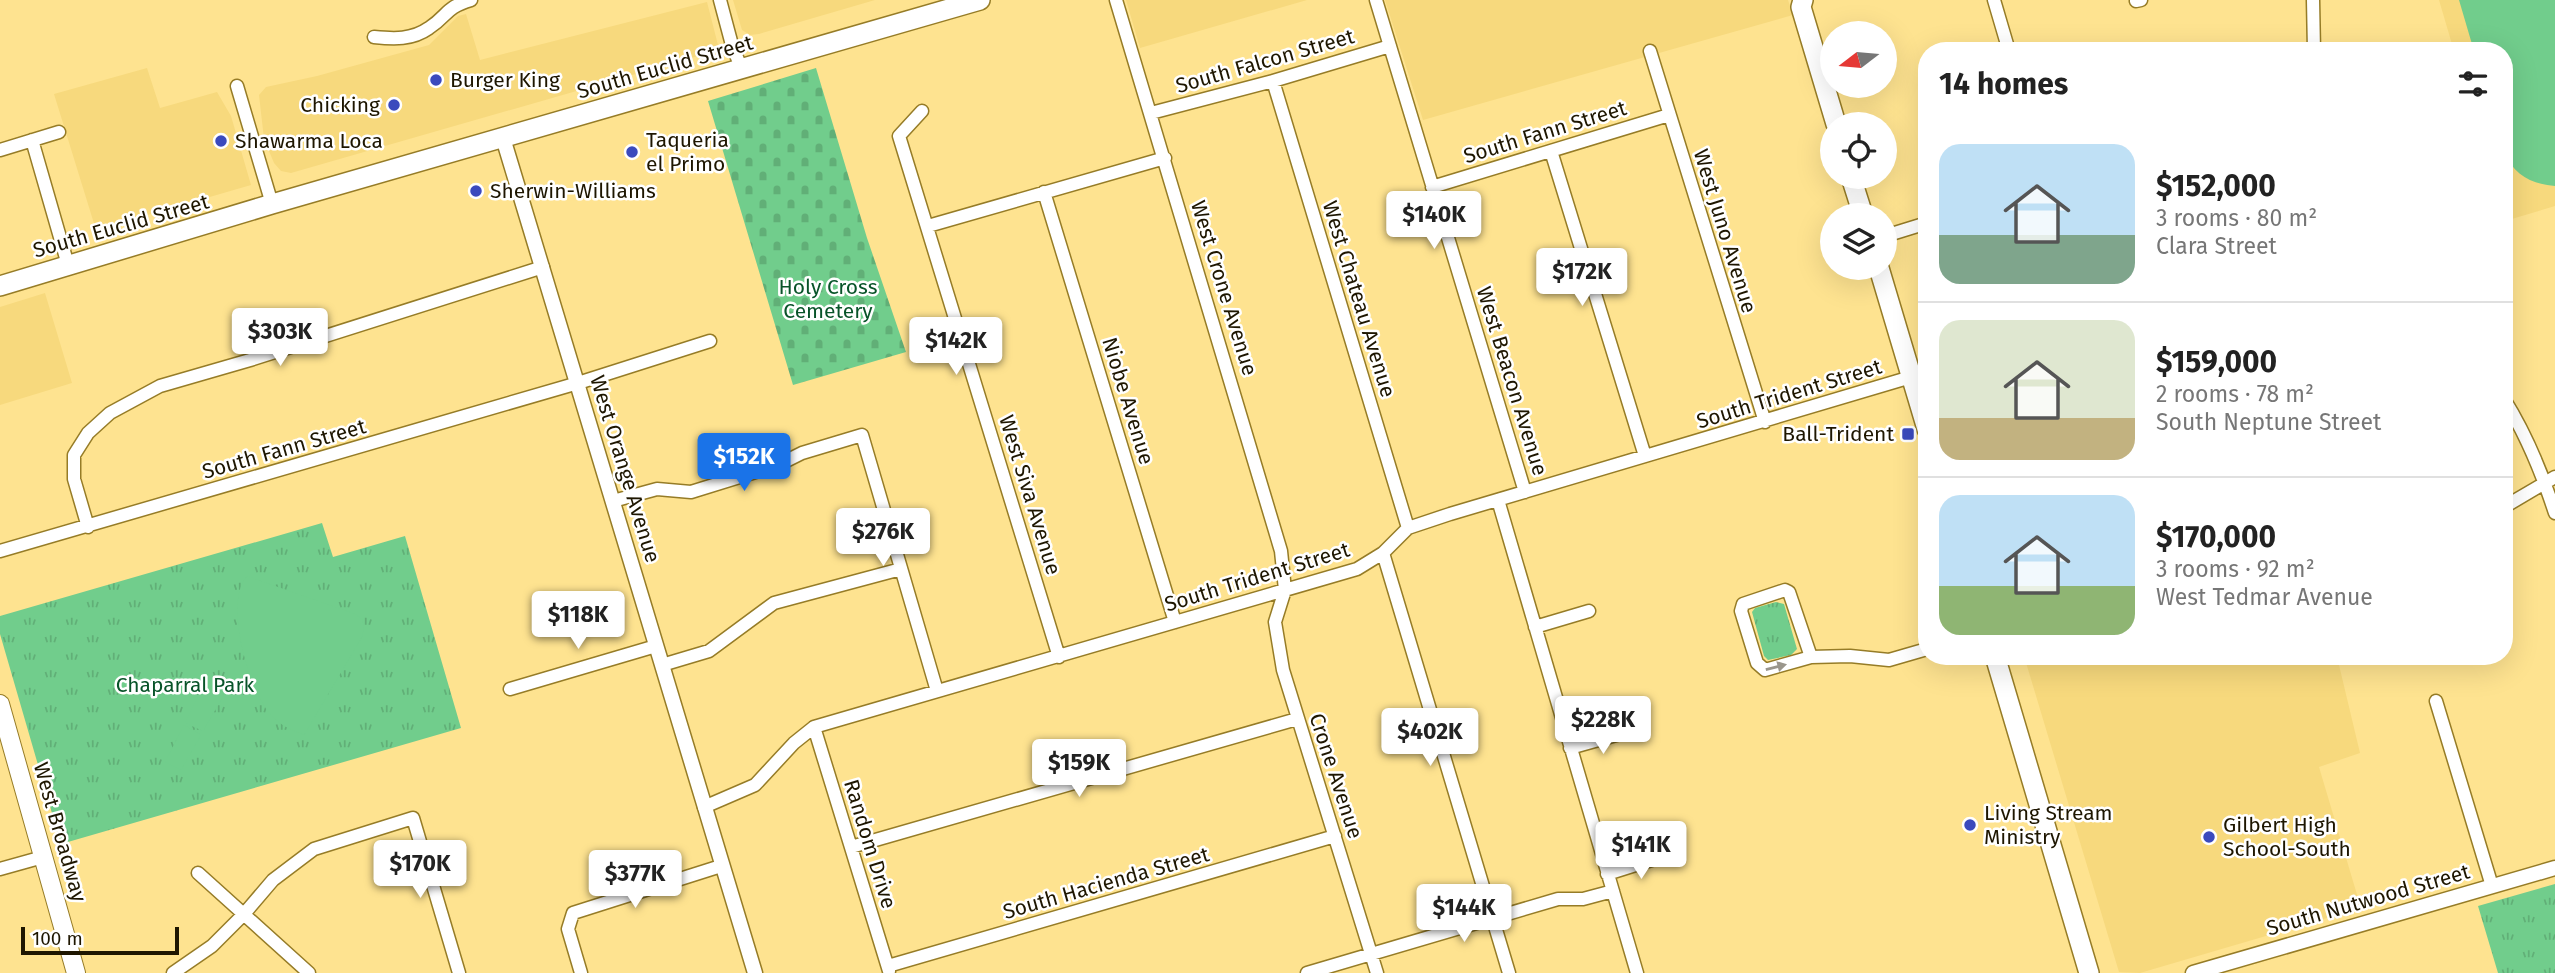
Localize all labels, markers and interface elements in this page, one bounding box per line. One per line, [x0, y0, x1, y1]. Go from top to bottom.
north arrow [1820, 21, 1897, 98]
map controls [1820, 21, 1897, 280]
street label: South Falcon Street [1173, 23, 1358, 99]
street label: South Euclid Street [574, 29, 756, 105]
icon: filters [2454, 65, 2492, 103]
text: 14 homes [1939, 66, 2068, 102]
place label: Burger King [450, 67, 560, 93]
marker: Burger King [428, 72, 444, 88]
place label: Chicking [300, 92, 380, 118]
street label: South Fann Street [1460, 95, 1630, 169]
marker: Chicking [386, 97, 402, 113]
button: locate [1820, 112, 1897, 189]
place label: Taqueria el Primo [646, 127, 729, 177]
place label: Shawarma Loca [235, 128, 383, 154]
marker: Shawarma Loca [213, 133, 229, 149]
marker: Taqueria el Primo [624, 144, 640, 160]
street label: West Juno Avenue [1688, 146, 1762, 316]
text: $152,000 [2156, 168, 2276, 204]
icon: home [1995, 172, 2079, 256]
place label: Sherwin-Williams [490, 178, 656, 204]
marker: Sherwin-Williams [468, 183, 484, 199]
street label: South Euclid Street [30, 188, 212, 264]
pin: $140K [1385, 191, 1483, 251]
street label: West Crone Avenue [1185, 197, 1263, 379]
street label: West Chateau Avenue [1317, 198, 1401, 400]
text: $140K [1402, 200, 1466, 228]
button: layers [1820, 203, 1897, 280]
text: 3 rooms · 80 m² [2156, 204, 2317, 232]
text: Clara Street [2156, 232, 2277, 260]
pin: $172K [1533, 248, 1631, 308]
text: $172K [1552, 257, 1612, 285]
park label: Holy Cross Cemetery [779, 274, 878, 324]
street label: West Beacon Avenue [1471, 283, 1553, 479]
pin: $303K [231, 308, 329, 368]
text: $303K [248, 317, 312, 345]
pin: $142K [907, 318, 1005, 377]
text: $142K [925, 326, 987, 354]
street label: Niobe Avenue [1096, 334, 1160, 468]
text: $159,000 [2156, 344, 2277, 380]
icon: home [1995, 348, 2079, 432]
street label: South Trident Street [1693, 353, 1885, 435]
street label: West Orange Avenue [584, 372, 666, 566]
text: 2 rooms · 78 m² [2156, 380, 2314, 408]
text: South Neptune Street [2156, 408, 2381, 436]
street label: West Siva Avenue [993, 412, 1067, 578]
street label: South Fann Street [199, 413, 369, 485]
place label: Ball-Trident [1782, 421, 1894, 447]
marker: Ball-Trident [1900, 426, 1916, 442]
pin: $152K [695, 434, 793, 493]
text: $152K [714, 442, 774, 470]
pin: $276K [834, 508, 932, 568]
text: $276K [852, 517, 914, 545]
text: $170,000 [2156, 519, 2276, 555]
icon: home [1995, 523, 2079, 607]
street label: South Trident Street [1161, 536, 1353, 618]
text: 3 rooms · 92 m² [2156, 555, 2315, 583]
text: West Tedmar Avenue [2156, 583, 2373, 611]
pin: $118K [529, 592, 627, 651]
text: $118K [548, 600, 608, 628]
one-way arrow [1766, 661, 1788, 672]
park label: Chaparral Park [116, 672, 255, 698]
pin: $228K [1554, 696, 1652, 756]
text: $228K [1571, 705, 1635, 733]
pin: $402K [1381, 708, 1479, 768]
street label: Crone Avenue [1304, 710, 1368, 842]
text: $402K [1397, 717, 1463, 745]
pin: $159K [1030, 740, 1128, 799]
text: $159K [1048, 748, 1110, 776]
street label: West Broadway [28, 759, 93, 905]
street label: Random Drive [838, 776, 902, 912]
place label: Living Stream Ministry [1984, 800, 2113, 850]
place label: Gilbert High School-South [2223, 812, 2351, 862]
marker: Living Stream Ministry [1962, 817, 1978, 833]
pin: $141K [1592, 822, 1690, 881]
marker: Gilbert High School-South [2201, 829, 2217, 845]
text: $141K [1611, 830, 1671, 858]
pin: $170K [371, 841, 469, 900]
street label: South Hacienda Street [1000, 841, 1213, 925]
text: $170K [390, 849, 451, 877]
pin: $377K [586, 850, 684, 910]
street label: South Nutwood Street [2263, 858, 2473, 941]
text: $377K [605, 859, 665, 887]
pin: $144K [1415, 884, 1513, 944]
text: $144K [1432, 893, 1496, 921]
scale bar [21, 924, 178, 956]
text: 100 m [32, 927, 83, 950]

